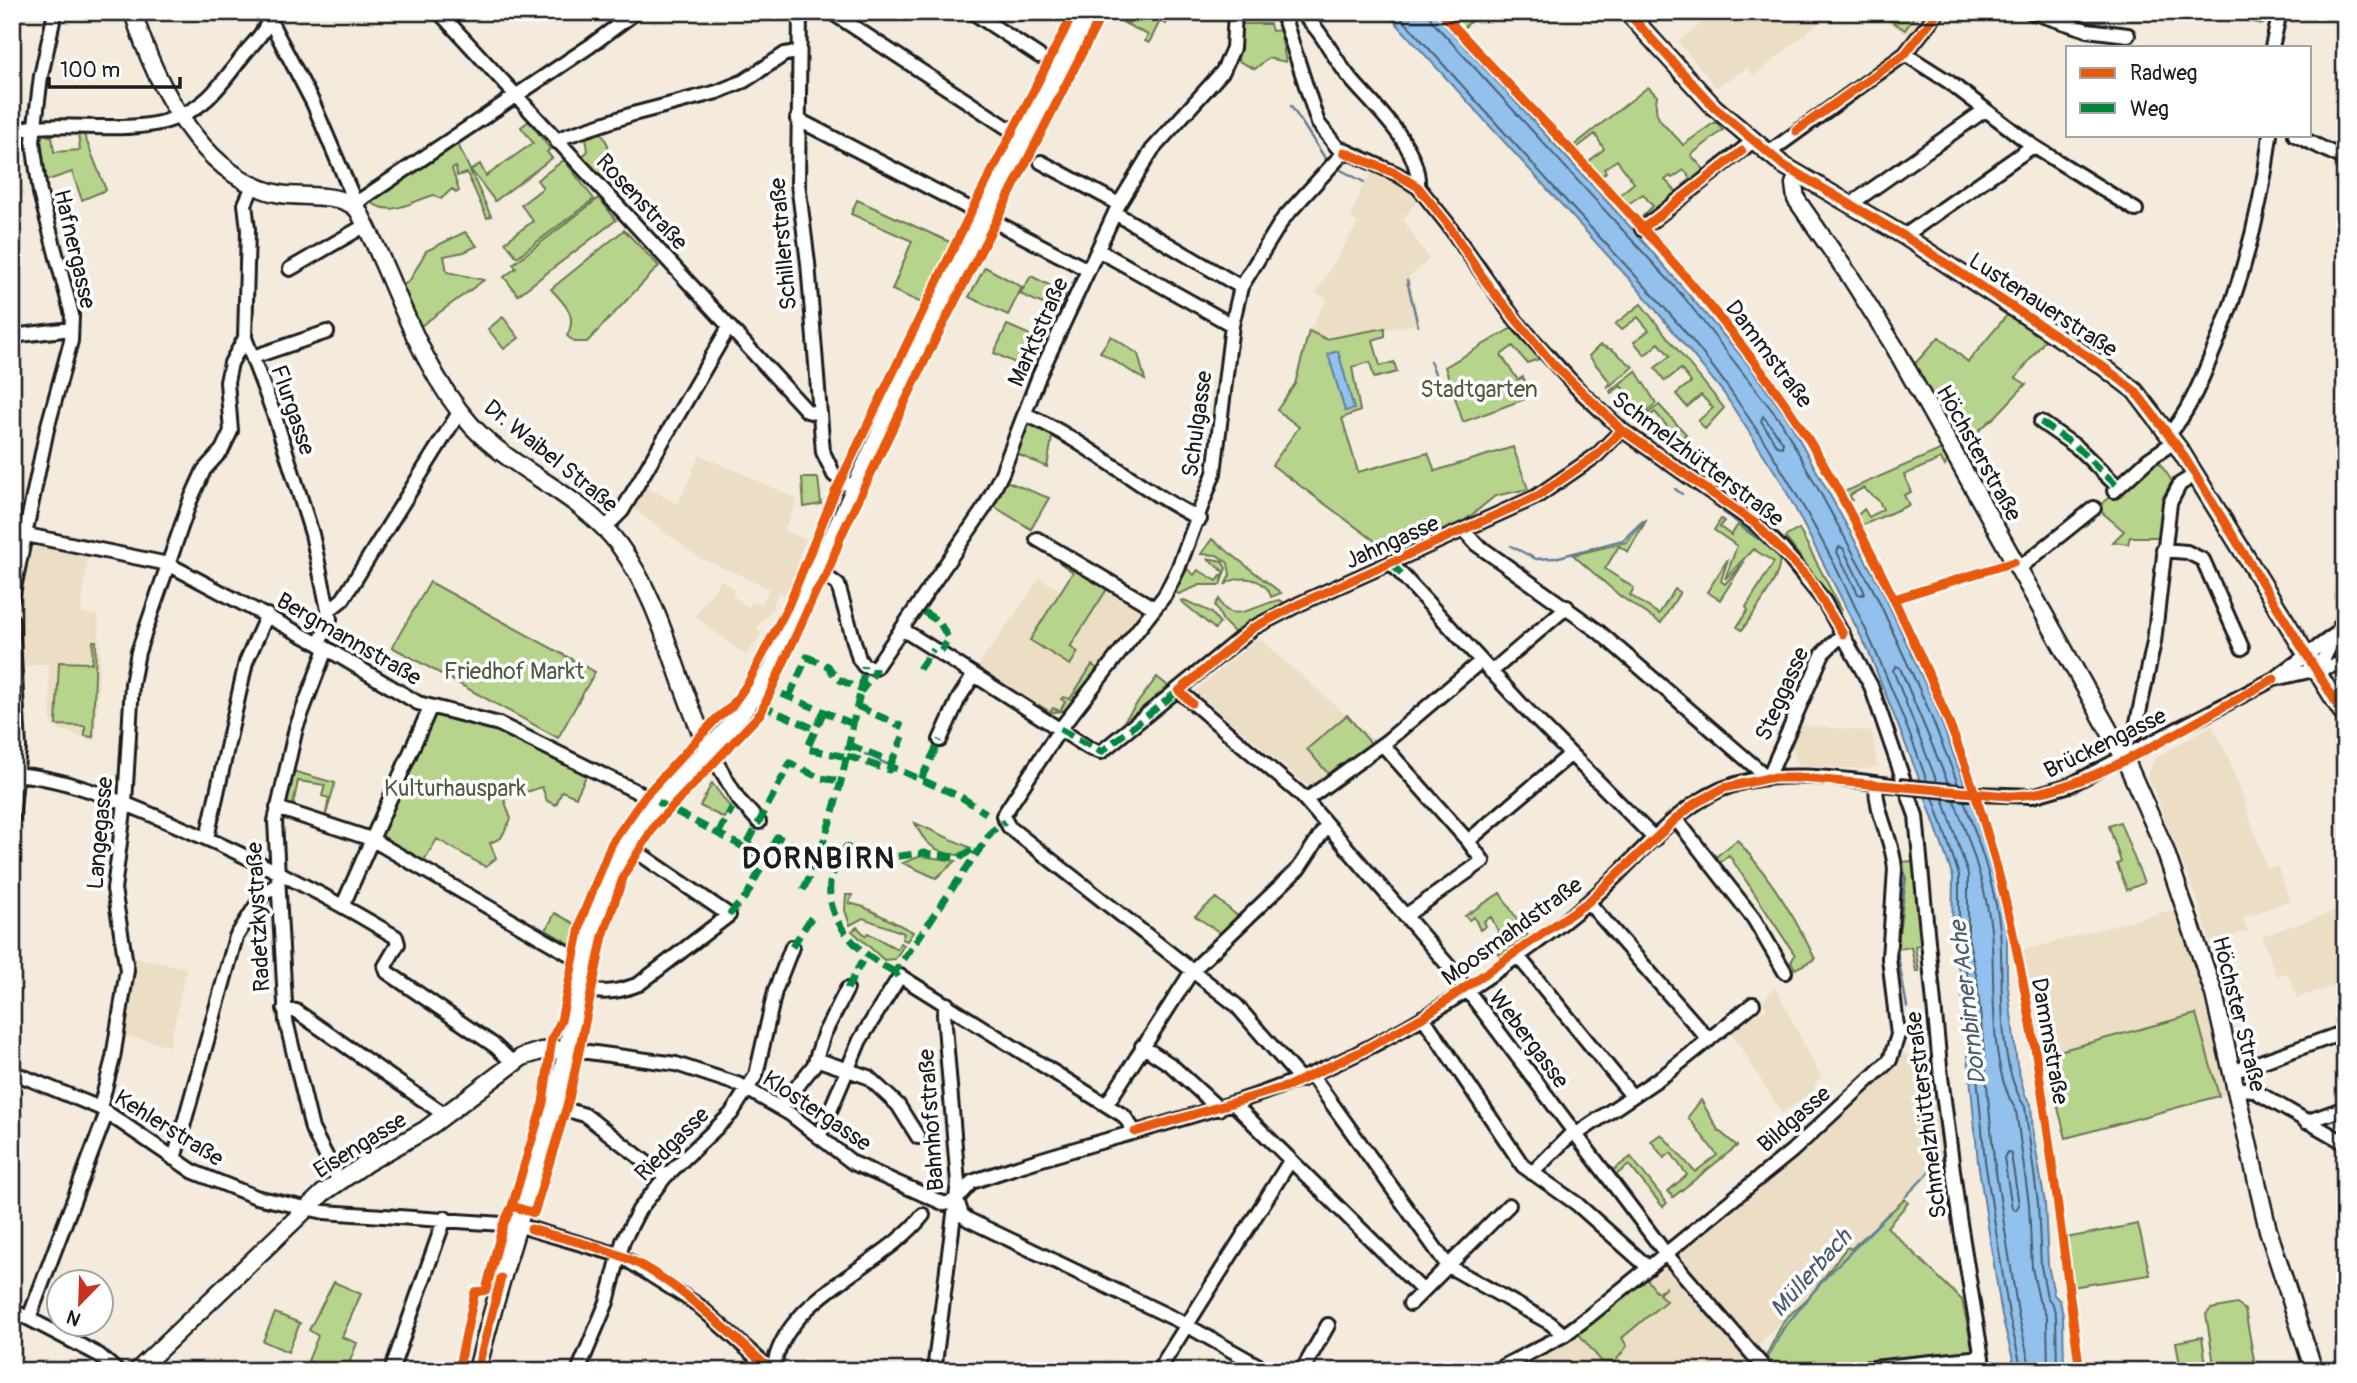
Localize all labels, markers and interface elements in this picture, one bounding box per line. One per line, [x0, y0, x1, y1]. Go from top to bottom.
scale bar [49, 46, 180, 90]
legend [2066, 46, 2312, 136]
text: 100 m [60, 57, 120, 84]
text: Radweg [2130, 60, 2197, 87]
text: Weg [2130, 96, 2169, 123]
street label: Rosenstraße [590, 148, 695, 257]
street label: Schillerstraße [763, 176, 803, 312]
street label: Hafnergasse [47, 187, 103, 312]
street label: Lustenauerstraße [1963, 246, 2123, 364]
street label: Marktstraße [1001, 272, 1075, 391]
street label: Dammstraße [1719, 294, 1819, 414]
street label: Flurgasse [264, 361, 322, 459]
street label: Schulgasse [1175, 368, 1219, 479]
park label: Stadtgarten [1420, 375, 1538, 404]
street label: Höchsterstraße [1930, 380, 2029, 527]
street label: Schmelzhütterstraße [1606, 385, 1790, 534]
street label: Dr. Waibel Straße [478, 393, 624, 519]
street label: Jahngasse [1341, 508, 1444, 576]
street label: Bergmannstraße [271, 586, 427, 693]
street label: Steggasse [1748, 642, 1816, 745]
park label: Friedhof Markt [444, 657, 585, 686]
street label: Brückengasse [2039, 701, 2171, 785]
park label: Kulturhauspark [384, 774, 527, 803]
street label: Langegasse [81, 775, 119, 891]
district label: DORNBIRN [742, 840, 896, 877]
street label: Radetzkystraße [240, 841, 276, 993]
street label: Moosmahdstraße [1436, 870, 1589, 992]
water label: Dornbirner Ache [1943, 917, 1992, 1087]
street label: Höchster Straße [2206, 933, 2272, 1095]
street label: Dammstraße [2025, 975, 2076, 1107]
street label: Webergasse [1483, 984, 1576, 1095]
street label: Schmelzhütterstraße [1899, 1009, 1953, 1220]
street label: Bahnhofstraße [912, 1047, 950, 1192]
street label: Klostergasse [757, 1064, 877, 1158]
street label: Bildgasse [1751, 1079, 1837, 1159]
street label: Kehlerstraße [109, 1083, 230, 1173]
street label: Riedgasse [629, 1100, 716, 1187]
street label: Eisengasse [308, 1105, 413, 1185]
water label: Müllerbach [1764, 1222, 1859, 1323]
north arrow [46, 1268, 116, 1338]
text: N [63, 1304, 84, 1331]

